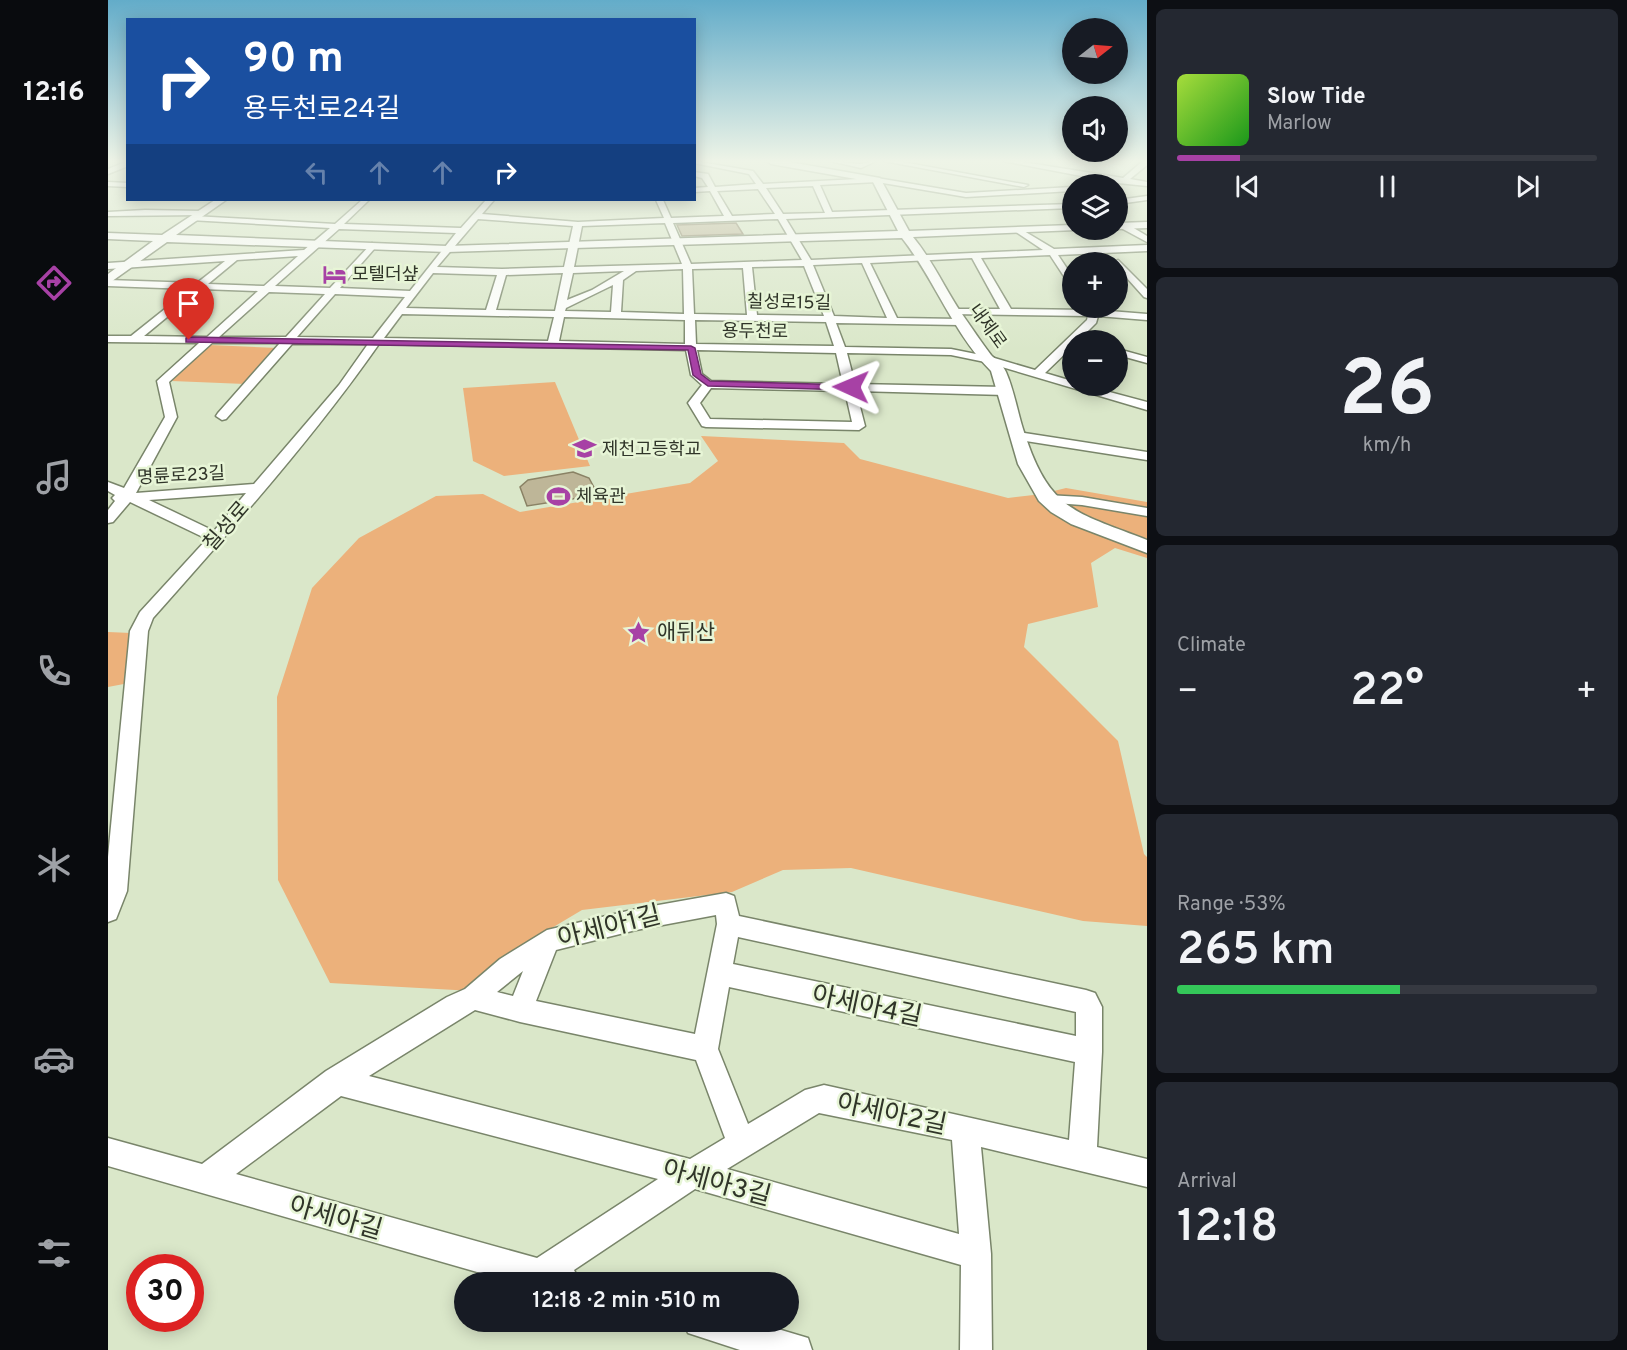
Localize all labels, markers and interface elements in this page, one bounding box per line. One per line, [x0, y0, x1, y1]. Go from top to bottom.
north arrow [1062, 18, 1128, 84]
map controls [1062, 18, 1128, 396]
text: 90 m [243, 34, 344, 87]
icon: right [144, 42, 222, 120]
text: 12:16 [23, 76, 85, 110]
text: Slow Tide [1267, 84, 1366, 111]
text: 용두천로24길 [243, 93, 400, 127]
button: sound [1062, 96, 1128, 162]
text: Marlow [1267, 111, 1331, 137]
icon: left [300, 156, 333, 189]
icon: ahead [363, 156, 396, 189]
icon: ahead [426, 156, 459, 189]
icon: right [489, 156, 522, 189]
icon: previous [1231, 170, 1264, 203]
icon: pause [1371, 170, 1404, 203]
icon: next [1511, 170, 1544, 203]
button: layers [1062, 174, 1128, 240]
button: + [1062, 252, 1128, 318]
hotel icon: 모텔더샾 [321, 261, 347, 287]
icon: directions [33, 262, 75, 304]
place label: 모텔더샾 [352, 264, 419, 287]
pin [163, 278, 214, 340]
icon: arrive [172, 287, 205, 320]
street label: 칠성로15길 [747, 291, 831, 316]
street label: 내제로 [963, 300, 1011, 354]
street label: 용두천로 [722, 320, 788, 345]
button: − [1062, 330, 1128, 396]
text: 26 [1339, 344, 1435, 443]
position arrow [819, 355, 883, 419]
text: km/h [1363, 433, 1411, 459]
school or university icon: 제천고등학교 [571, 436, 597, 462]
place label: 제천고등학교 [602, 439, 701, 462]
icon: music [33, 456, 75, 498]
street label: 명륜로23길 [136, 463, 226, 490]
sports icon: 체육관 [545, 483, 571, 509]
place label: 체육관 [576, 486, 626, 509]
street label: 칠성로 [198, 496, 256, 558]
place icon: 애뒤산 [626, 619, 652, 645]
place label: 애뒤산 [657, 620, 715, 647]
text: Climate [1177, 633, 1246, 659]
icon: phone [33, 650, 75, 692]
text: 22° [1350, 664, 1424, 721]
text: − [1177, 672, 1198, 714]
text: + [1576, 672, 1597, 714]
icon: climate [33, 844, 75, 886]
text: Range · 53% [1177, 892, 1286, 918]
street label: 아세아1길 [554, 900, 665, 957]
text: 265 km [1177, 923, 1334, 980]
street label: 아세아4길 [808, 980, 925, 1035]
icon: car [33, 1038, 75, 1080]
street label: 아세아2길 [833, 1088, 949, 1143]
street label: 아세아3길 [658, 1154, 774, 1215]
text: Arrival [1177, 1169, 1237, 1195]
street label: 아세아길 [285, 1190, 386, 1248]
text: 12:18 [1177, 1200, 1278, 1257]
icon: filters [33, 1232, 75, 1274]
speed limit sign: 30 [126, 1254, 204, 1332]
text: 12:18 · 2 min · 510 m [532, 1288, 721, 1315]

